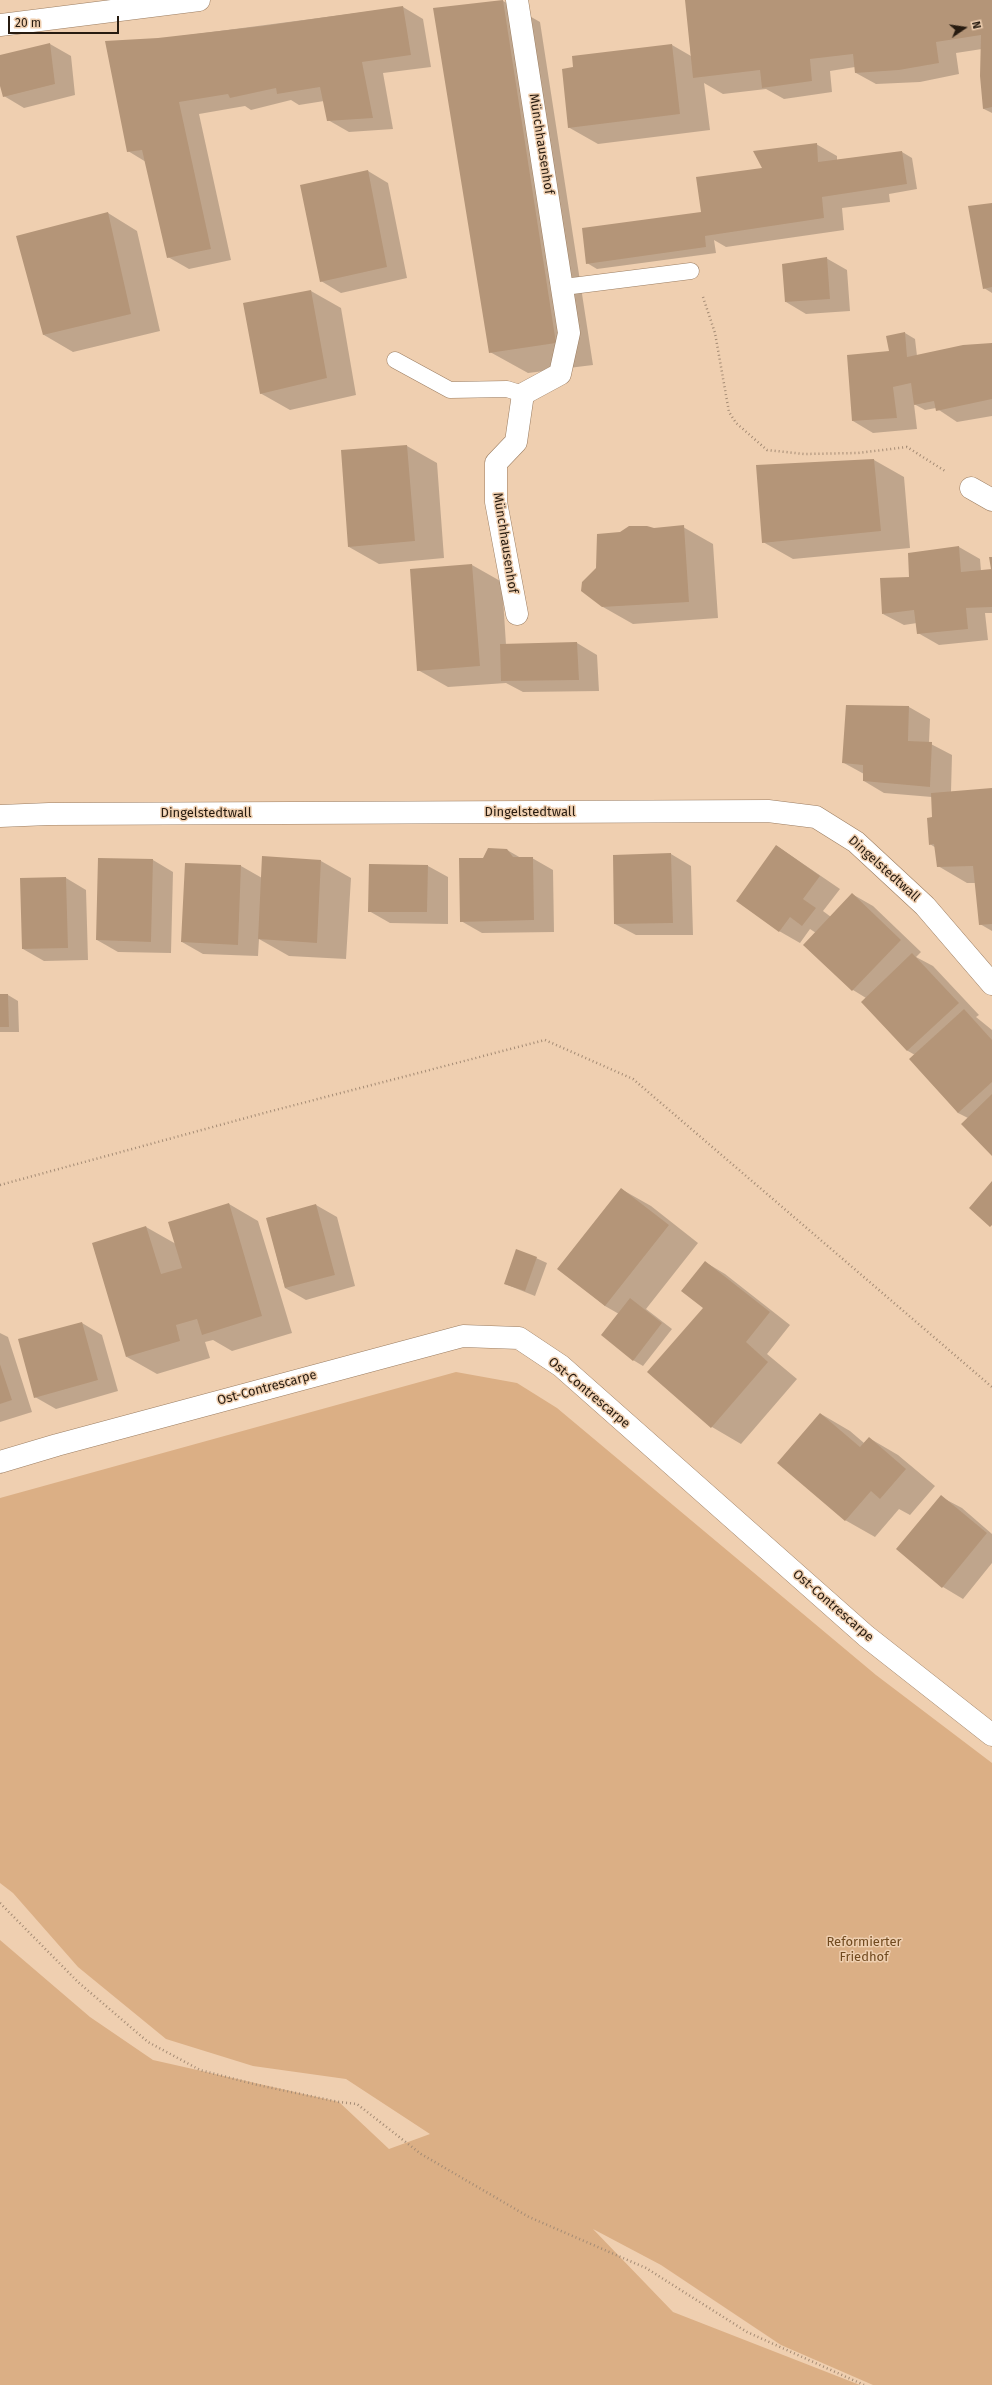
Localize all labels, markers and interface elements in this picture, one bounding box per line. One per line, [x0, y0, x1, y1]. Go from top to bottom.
scale bar [10, 8, 121, 34]
north arrow [944, 8, 984, 48]
text: 20 m [15, 16, 41, 30]
text: N [969, 20, 983, 30]
street label: Münchhausenhof [525, 93, 557, 195]
street label: Münchhausenhof [489, 492, 521, 594]
street label: Dingelstedtwall [485, 804, 575, 820]
street label: Dingelstedtwall [161, 805, 251, 821]
street label: Dingelstedtwall [845, 833, 923, 905]
street label: Ost-Contrescarpe [545, 1354, 633, 1432]
street label: Ost-Contrescarpe [216, 1367, 318, 1409]
street label: Ost-Contrescarpe [789, 1567, 877, 1645]
park label: Reformierter Friedhof [826, 1934, 902, 1965]

